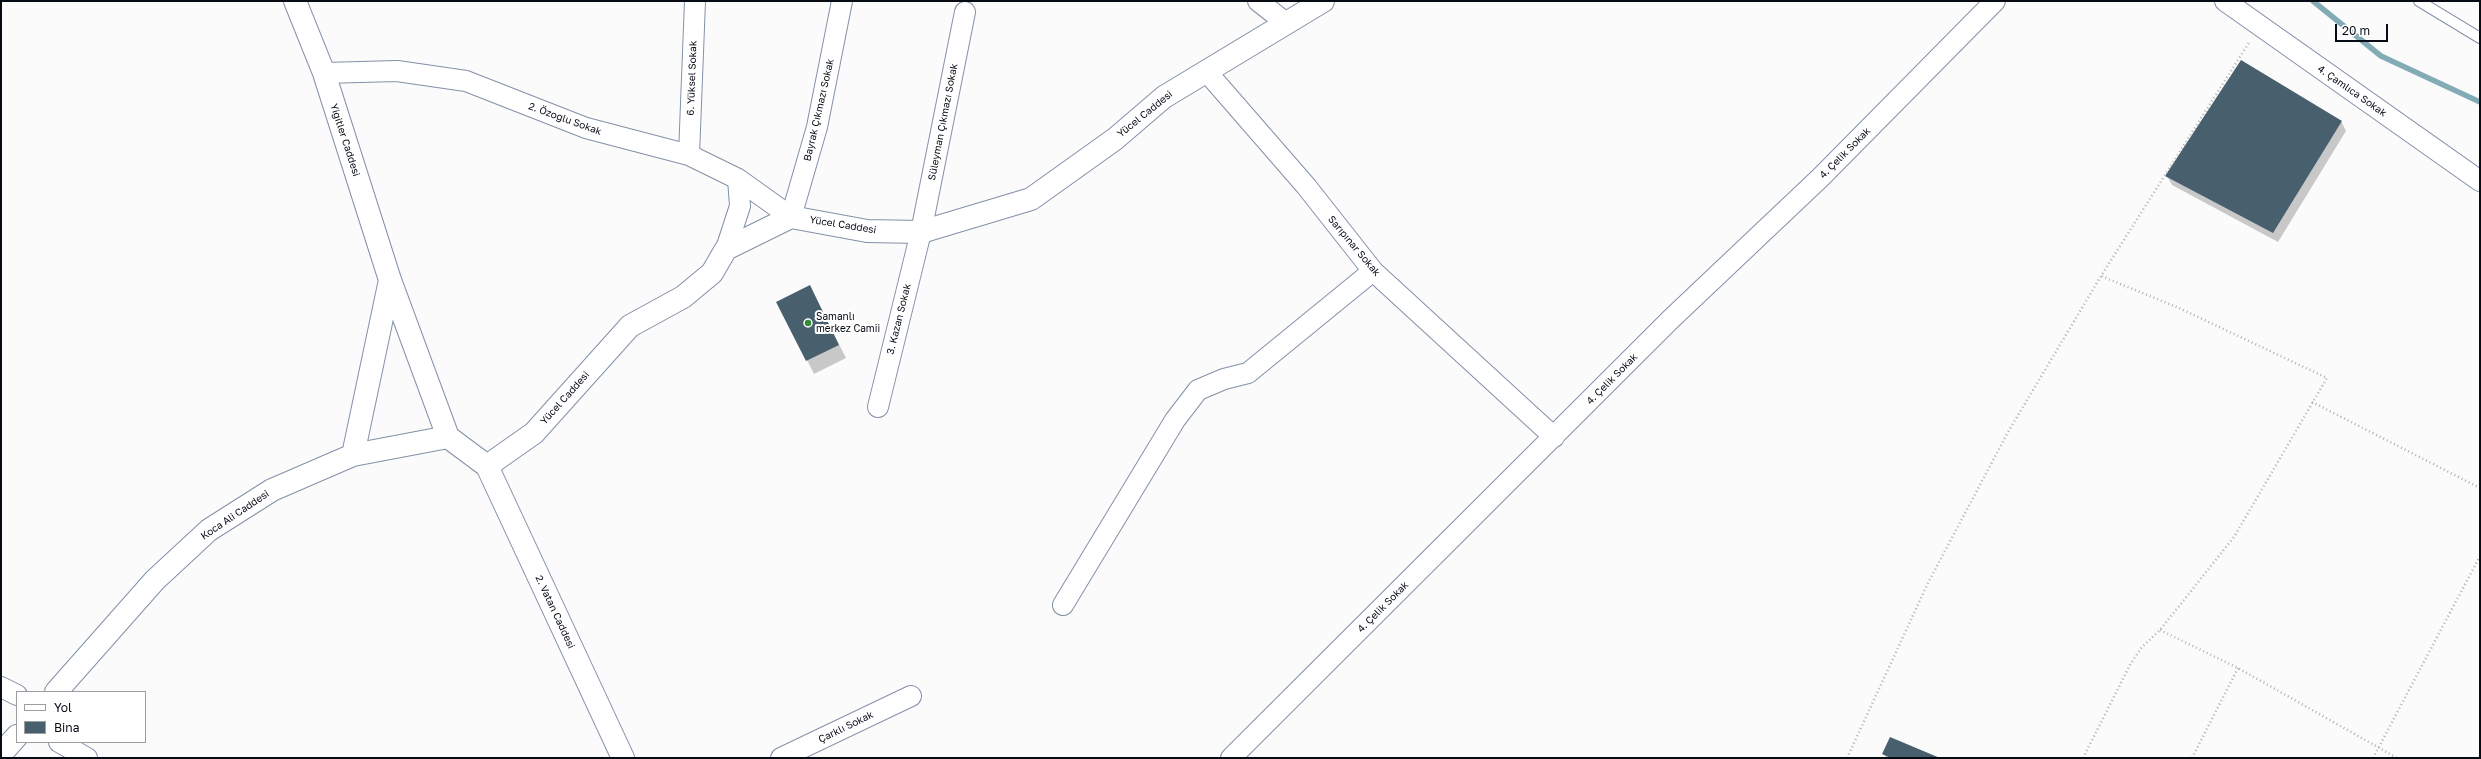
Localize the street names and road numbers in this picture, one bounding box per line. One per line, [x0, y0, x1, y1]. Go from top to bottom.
street label: 6. Yüksel Sokak [685, 40, 699, 116]
street label: Bayrak Çıkmazı Sokak [801, 58, 837, 162]
street label: Süleyman Çıkmazı Sokak [926, 62, 960, 182]
street label: 4. Çamlıca Sokak [2315, 63, 2389, 119]
street label: Yücel Caddesi [1115, 88, 1175, 140]
street label: 2. Özoğlu Sokak [527, 100, 603, 138]
street label: Yiğitler Caddesi [328, 102, 362, 178]
street label: 4. Çelik Sokak [1817, 125, 1873, 181]
street label: Sarıpınar Sokak [1325, 213, 1383, 279]
street label: Yücel Caddesi [809, 214, 877, 236]
street label: 3. Kazan Sokak [884, 282, 914, 356]
street label: 4. Çelik Sokak [1584, 351, 1640, 407]
street label: Yücel Caddesi [538, 369, 592, 427]
street label: Koca Ali Caddesi [199, 488, 271, 542]
street label: 2. Vatan Caddesi [533, 573, 577, 651]
street label: 4. Çelik Sokak [1355, 579, 1411, 635]
street label: Çarklı Sokak [817, 709, 875, 745]

